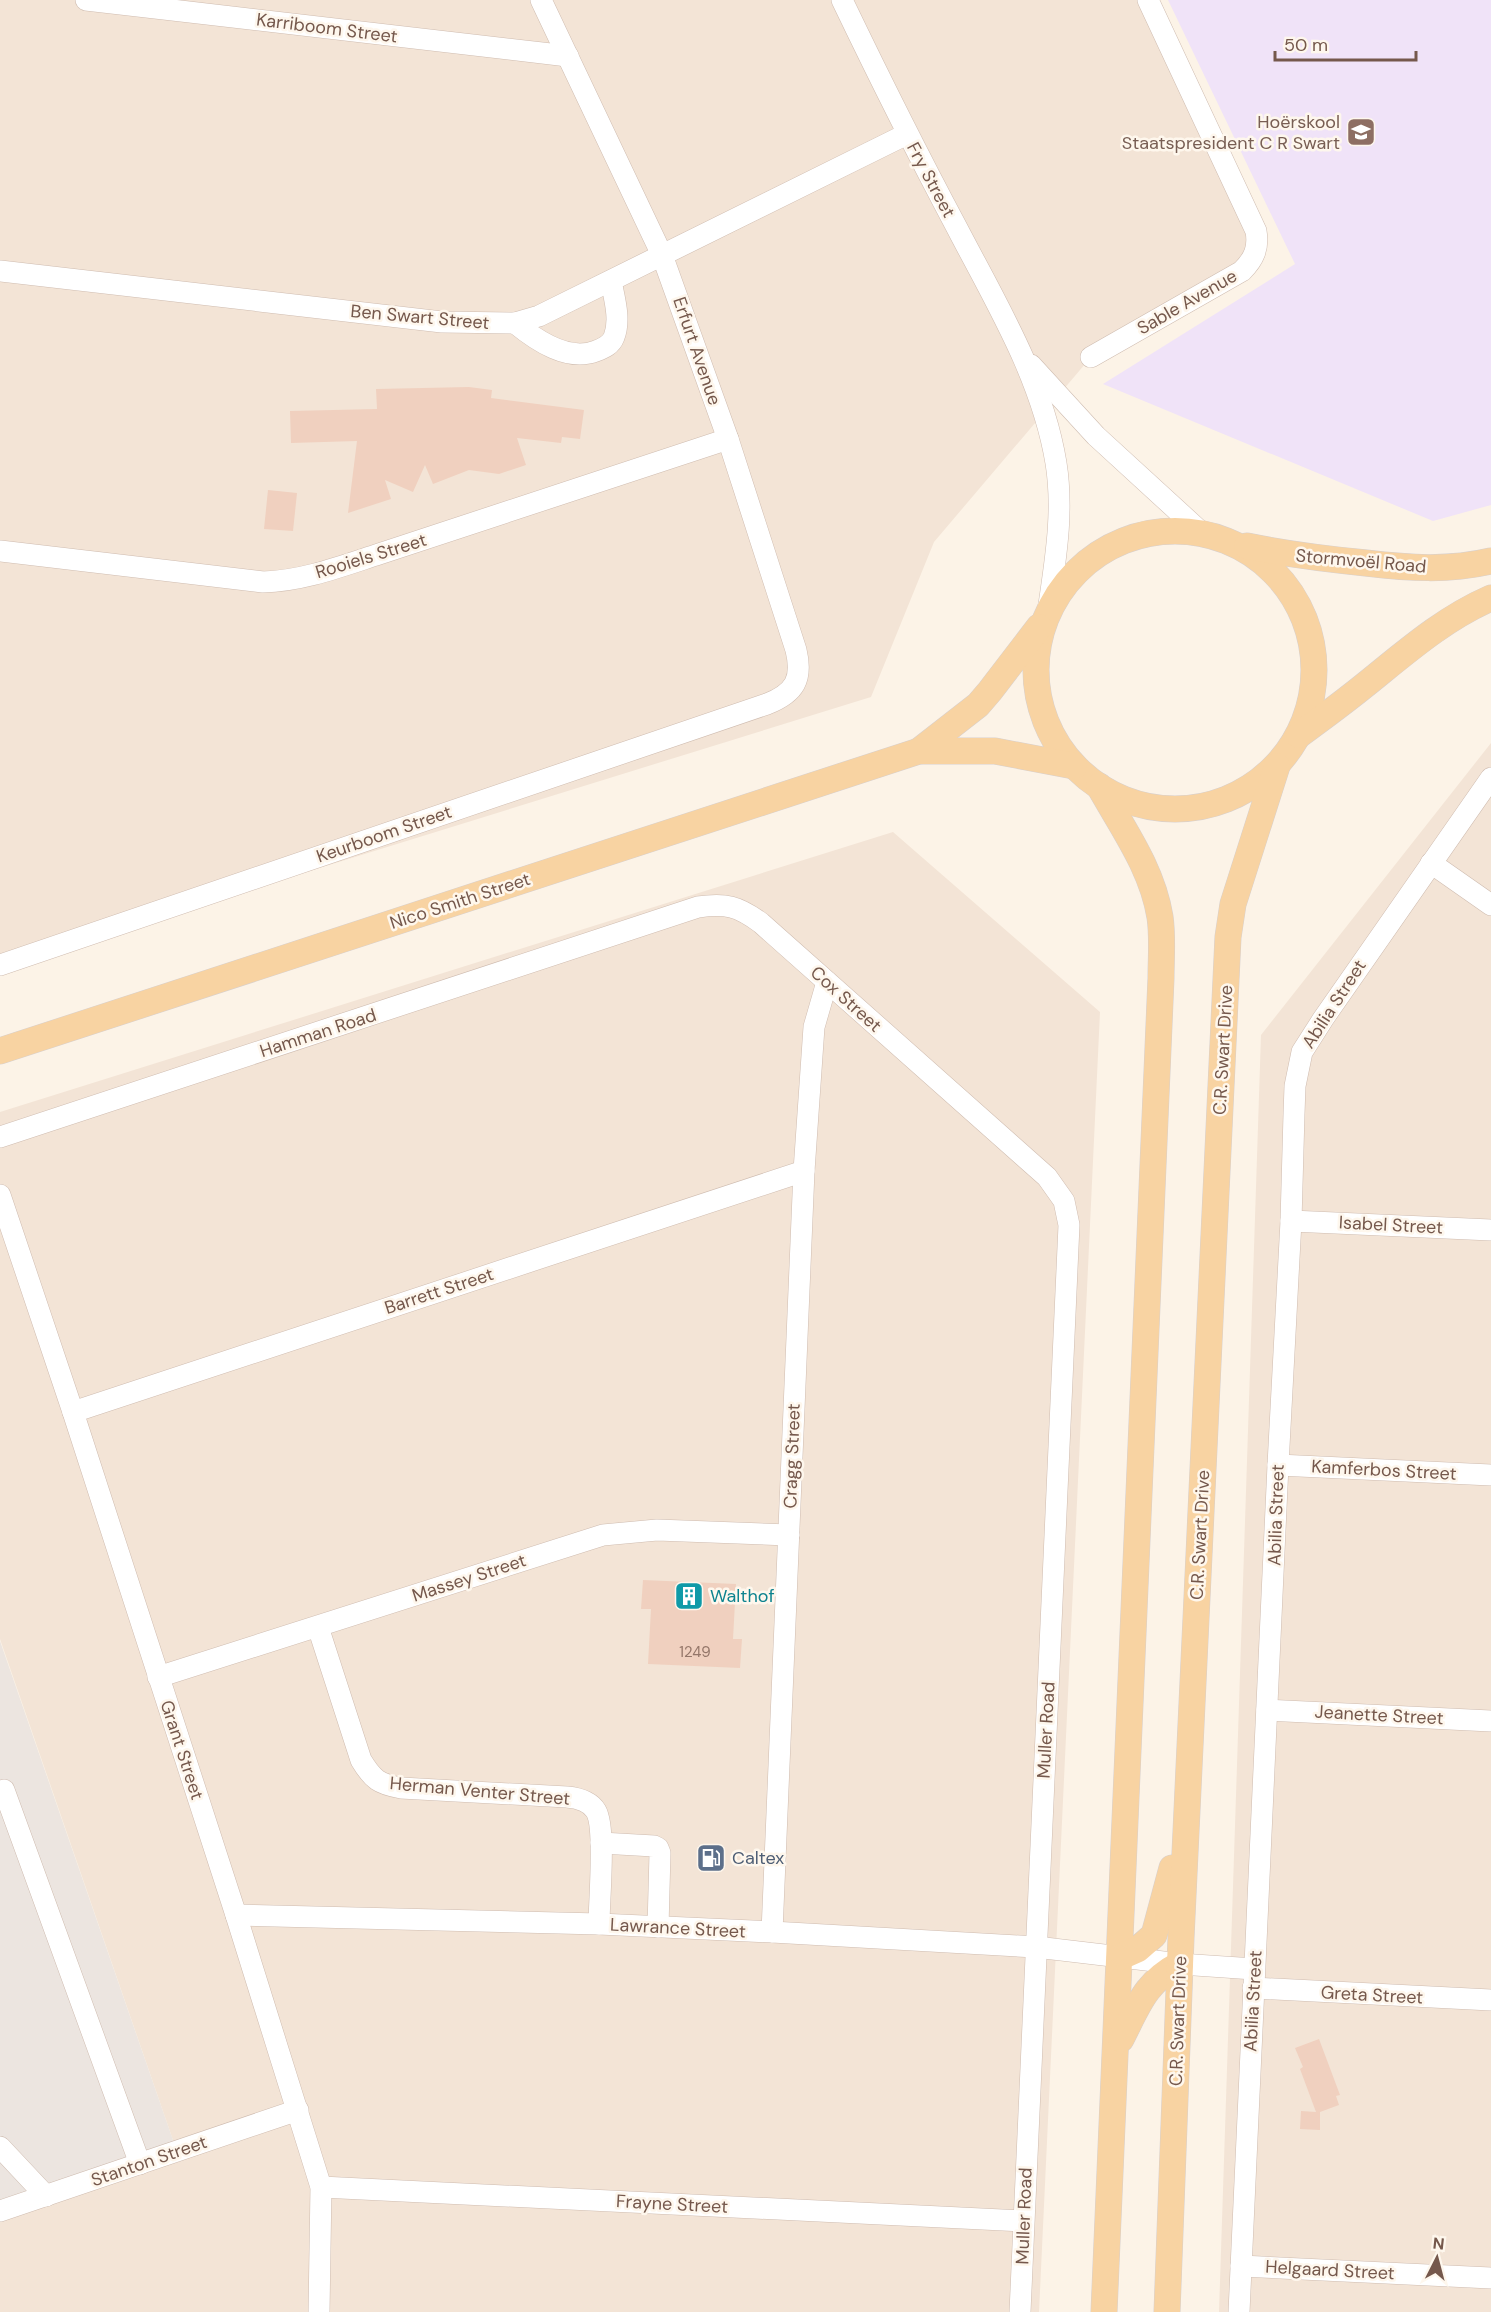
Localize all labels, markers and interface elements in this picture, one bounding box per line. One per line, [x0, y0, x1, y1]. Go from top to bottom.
street label: Karriboom Street [255, 7, 399, 49]
scale bar [1275, 24, 1416, 62]
text: 50 m [1284, 33, 1328, 57]
place label: Hoërskool Staatspresident C R Swart [1122, 110, 1340, 155]
school or university icon: Hoërskool Staatspresident C R Swart [1345, 116, 1377, 148]
street label: Fry Street [901, 138, 961, 222]
street label: Sable Avenue [1133, 264, 1241, 340]
street label: Erfurt Avenue [667, 294, 727, 408]
street label: Ben Swart Street [350, 299, 490, 335]
street label: Rooiels Street [313, 528, 429, 584]
street label: Stormvoël Road [1295, 543, 1427, 579]
street label: Keurboom Street [313, 800, 455, 868]
street label: Nico Smith Street [387, 867, 533, 935]
street label: Abilia Street [1296, 955, 1372, 1053]
street label: Cox Street [805, 961, 887, 1037]
street label: C.R. Swart Drive [1208, 984, 1238, 1116]
street label: Hamman Road [257, 1003, 379, 1063]
street label: Isabel Street [1338, 1210, 1444, 1240]
street label: Barrett Street [381, 1262, 497, 1320]
street label: Cragg Street [778, 1403, 806, 1509]
street label: Kamferbos Street [1311, 1454, 1457, 1486]
street label: Abilia Street [1262, 1464, 1290, 1566]
street label: C.R. Swart Drive [1185, 1469, 1215, 1601]
street label: Massey Street [409, 1548, 529, 1608]
building icon: Walthof [673, 1580, 705, 1612]
place label: Walthof [710, 1584, 775, 1608]
house number: 1249 [679, 1642, 711, 1662]
street label: Muller Road [1031, 1681, 1061, 1779]
street label: Grant Street [155, 1697, 209, 1803]
street label: Jeanette Street [1314, 1700, 1444, 1730]
street label: Herman Venter Street [389, 1771, 571, 1811]
fuel station icon: Caltex [695, 1842, 727, 1874]
place label: Caltex [732, 1846, 784, 1870]
street label: Lawrance Street [609, 1912, 747, 1944]
street label: Abilia Street [1238, 1950, 1268, 2052]
street label: C.R. Swart Drive [1164, 1955, 1192, 2087]
street label: Greta Street [1320, 1980, 1424, 2010]
street label: Stanton Street [88, 2130, 210, 2192]
street label: Muller Road [1010, 2167, 1038, 2265]
street label: Frayne Street [615, 2189, 729, 2219]
north arrow [1407, 2228, 1467, 2288]
text: N [1432, 2233, 1445, 2255]
street label: Helgaard Street [1265, 2255, 1395, 2285]

